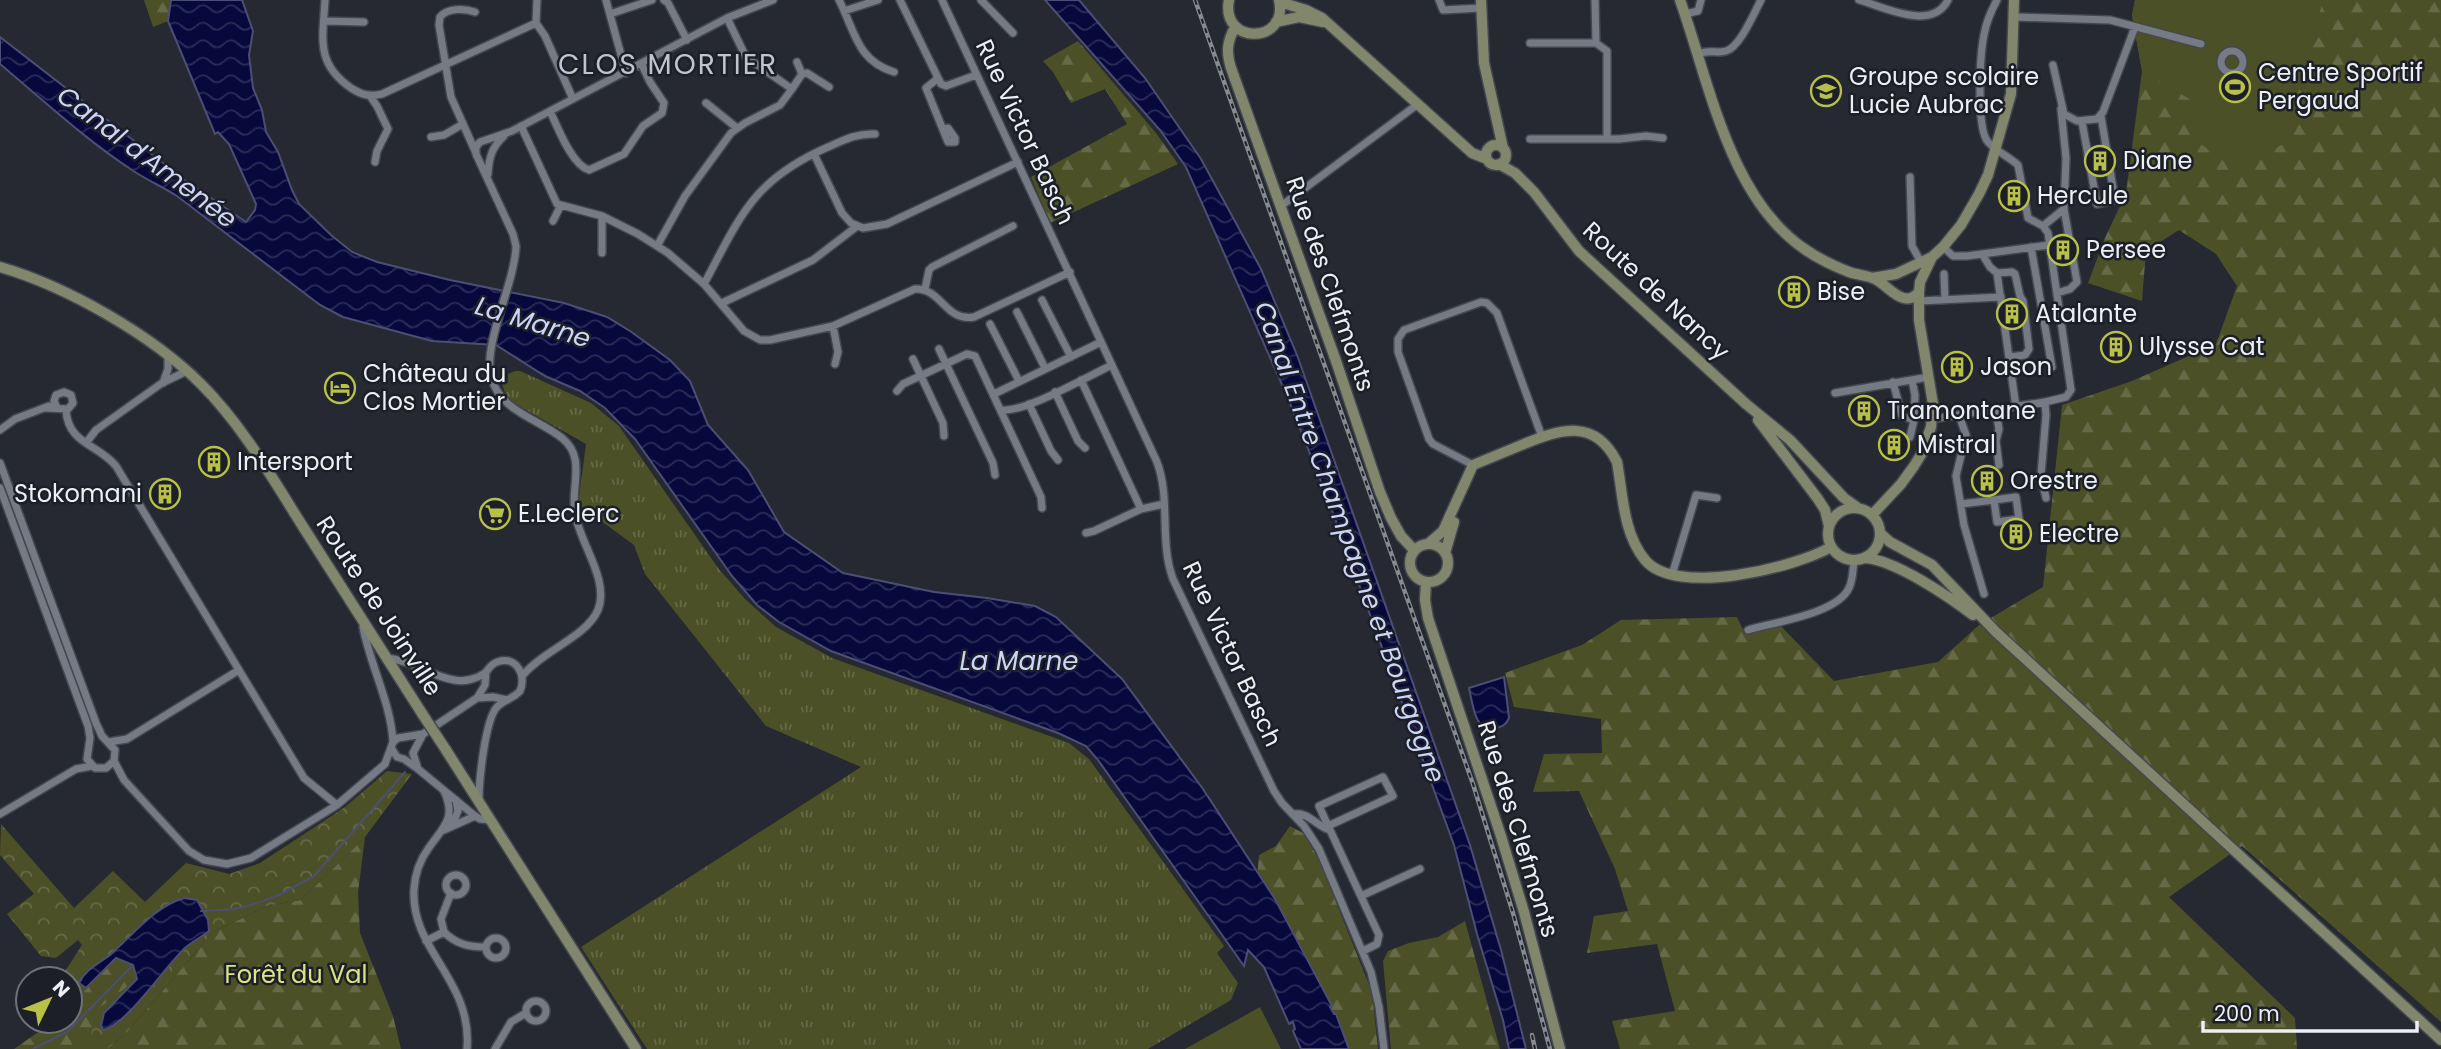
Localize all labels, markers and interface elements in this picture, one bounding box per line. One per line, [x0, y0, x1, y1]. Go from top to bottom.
street label: Rue Victor Basch [968, 34, 1083, 230]
district label: CLOS MORTIER [558, 45, 778, 84]
place label: Centre Sportif Pergaud [2258, 56, 2423, 117]
place label: Groupe scolaire Lucie Aubrac [1849, 60, 2039, 121]
sports icon: Centre Sportif Pergaud [2218, 70, 2252, 104]
school or university icon: Groupe scolaire Lucie Aubrac [1809, 74, 1843, 108]
water label: Canal d'Amenée [50, 77, 244, 237]
building icon: Diane [2083, 144, 2117, 178]
place label: Diane [2123, 144, 2192, 177]
street label: Rue des Clefmonts [1278, 172, 1383, 396]
building icon: Hercule [1997, 179, 2031, 213]
place label: Hercule [2037, 179, 2128, 212]
street label: Route de Nancy [1576, 214, 1737, 368]
building icon: Persee [2046, 233, 2080, 267]
place label: Persee [2086, 233, 2166, 266]
building icon: Bise [1777, 275, 1811, 309]
place label: Bise [1817, 275, 1865, 308]
water label: La Marne [471, 287, 595, 357]
water label: Canal Entre Champagne et Bourgogne [1246, 296, 1454, 788]
building icon: Atalante [1995, 297, 2029, 331]
place label: Atalante [2035, 297, 2137, 330]
building icon: Ulysse Cat [2099, 330, 2133, 364]
place label: Ulysse Cat [2139, 330, 2264, 363]
building icon: Jason [1940, 350, 1974, 384]
place label: Jason [1980, 350, 2052, 383]
place label: Château du Clos Mortier [363, 357, 506, 418]
hotel icon: Château du Clos Mortier [323, 371, 357, 405]
building icon: Tramontane [1847, 394, 1881, 428]
place label: Tramontane [1887, 394, 2036, 427]
building icon: Mistral [1877, 428, 1911, 462]
place label: Mistral [1917, 428, 1996, 461]
building icon: Intersport [197, 445, 231, 479]
place label: Intersport [237, 445, 353, 478]
building icon: Orestre [1970, 464, 2004, 498]
place label: Orestre [2010, 464, 2098, 497]
place label: Stokomani [14, 477, 142, 510]
building icon: Stokomani [148, 477, 182, 511]
supermarket icon: E.Leclerc [478, 497, 512, 531]
place label: E.Leclerc [518, 497, 619, 530]
street label: Route de Joinville [309, 509, 450, 702]
building icon: Electre [1999, 517, 2033, 551]
place label: Electre [2039, 517, 2119, 550]
street label: Rue Victor Basch [1175, 556, 1290, 752]
water label: La Marne [960, 643, 1078, 679]
street label: Rue des Clefmonts [1470, 716, 1567, 941]
park label: Forêt du Val [225, 958, 367, 991]
north arrow [14, 965, 84, 1035]
text: N [46, 974, 76, 1003]
scale bar [2203, 990, 2416, 1034]
text: 200 m [2214, 999, 2280, 1028]

